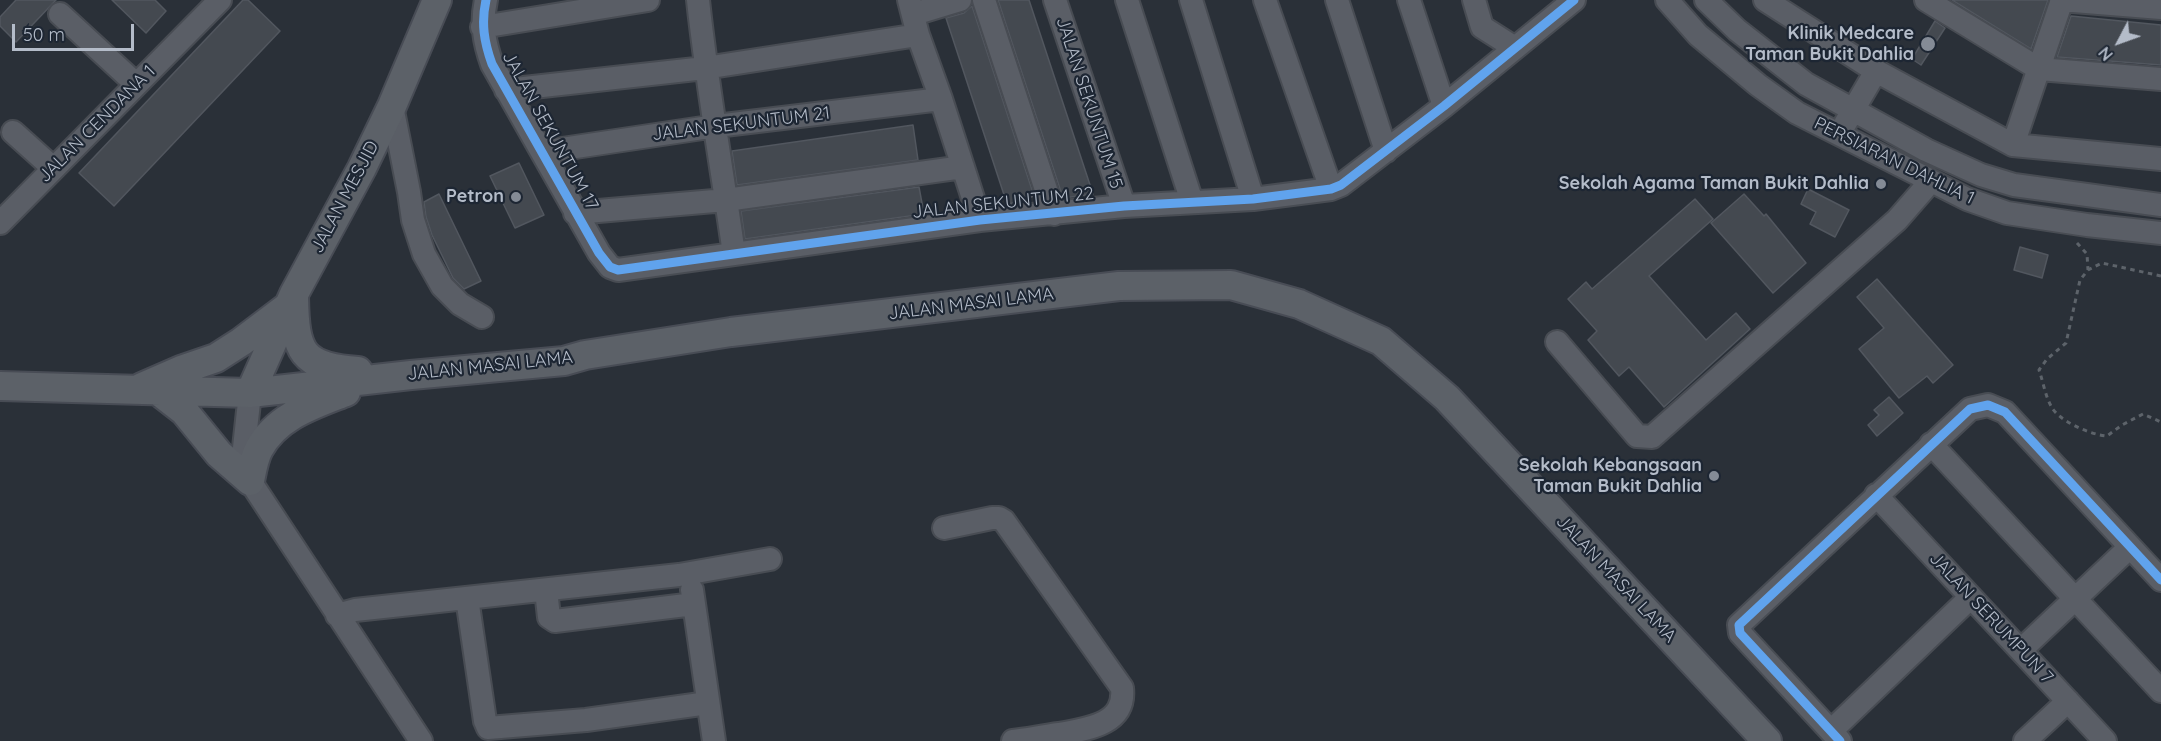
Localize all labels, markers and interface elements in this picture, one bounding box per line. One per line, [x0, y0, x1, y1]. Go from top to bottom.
scale bar [15, 12, 136, 50]
north arrow [2089, 12, 2149, 72]
street label: JALAN SEKUNTUM 15 [1051, 15, 1127, 191]
text: 50 m [23, 23, 65, 46]
place label: Klinik Medcare Taman Bukit Dahlia [1745, 23, 1914, 66]
marker: Klinik Medcare Taman Bukit Dahlia [1919, 35, 1937, 53]
text: N [2094, 43, 2117, 65]
street label: JALAN SEKUNTUM 17 [497, 48, 603, 214]
street label: JALAN CENDANA 1 [34, 61, 160, 187]
street label: JALAN SEKUNTUM 21 [651, 102, 831, 146]
street label: PERSIARAN DAHLIA 1 [1810, 113, 1978, 209]
street label: JALAN MESJID [306, 137, 384, 257]
place label: Sekolah Agama Taman Bukit Dahlia [1559, 173, 1869, 195]
marker: Sekolah Agama Taman Bukit Dahlia [1874, 177, 1888, 191]
street label: JALAN SEKUNTUM 22 [911, 183, 1095, 223]
place label: Petron [446, 186, 504, 208]
marker: Petron [509, 190, 523, 204]
street label: JALAN MASAI LAMA [887, 283, 1055, 325]
street label: JALAN MASAI LAMA [406, 347, 574, 385]
place label: Sekolah Kebangsaan Taman Bukit Dahlia [1519, 455, 1702, 498]
marker: Sekolah Kebangsaan Taman Bukit Dahlia [1707, 469, 1721, 483]
street label: JALAN MASAI LAMA [1551, 511, 1681, 647]
street label: JALAN SERUMPUN 7 [1925, 548, 2057, 688]

